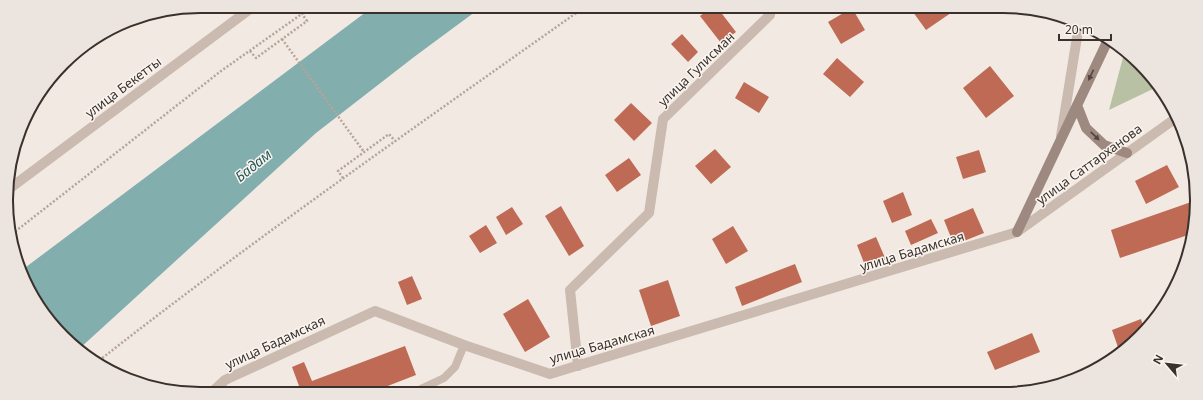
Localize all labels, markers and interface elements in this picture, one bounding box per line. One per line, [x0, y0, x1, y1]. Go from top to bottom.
scale bar [1059, 16, 1111, 42]
text: 20 m [1065, 21, 1093, 38]
street label: улица Гулисман [654, 28, 738, 110]
street label: улица Бекетты [81, 52, 165, 122]
one-way arrow [1088, 69, 1094, 80]
street label: улица Саттарханова [1033, 120, 1145, 208]
one-way arrow [1090, 131, 1100, 141]
water label: Бадам [231, 144, 276, 186]
street label: улица Бадамская [858, 227, 966, 275]
street label: улица Бадамская [222, 311, 328, 373]
street label: улица Бадамская [547, 320, 657, 368]
north arrow [1147, 344, 1187, 384]
text: N [1149, 352, 1166, 367]

